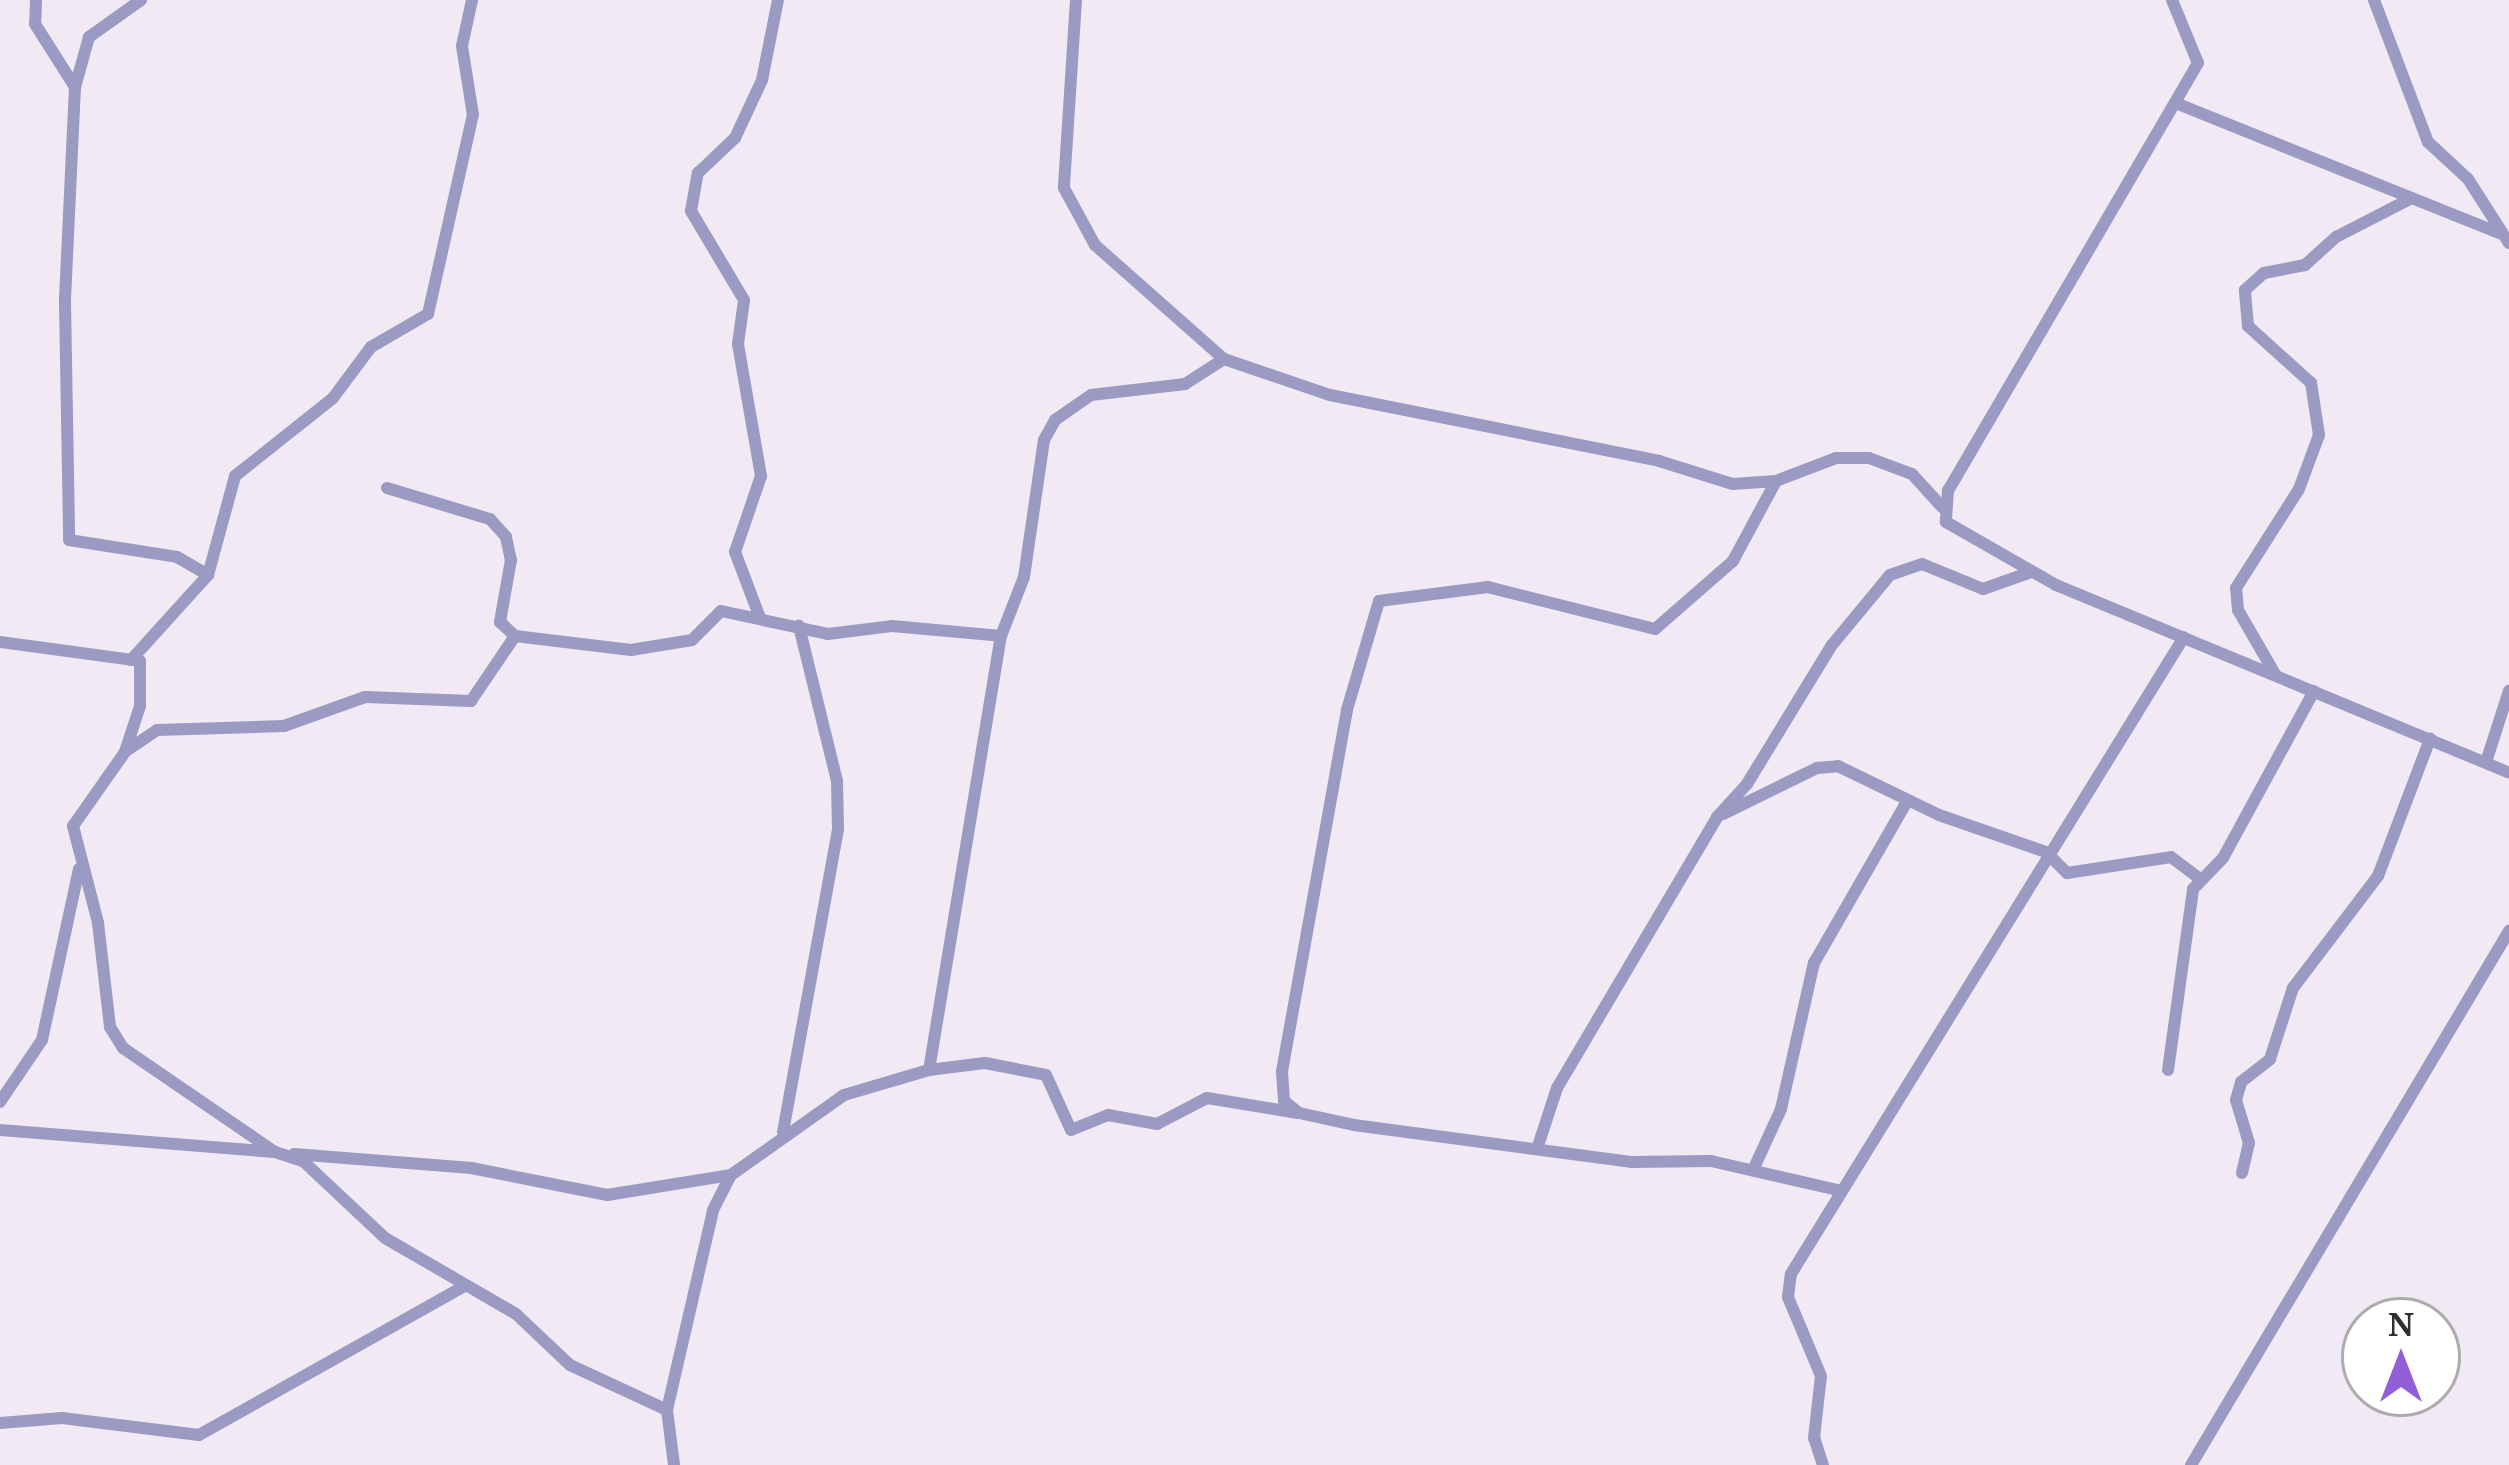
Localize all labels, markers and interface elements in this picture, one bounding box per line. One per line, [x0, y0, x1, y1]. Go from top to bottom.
north arrow [2341, 1297, 2461, 1417]
text: N [2388, 1301, 2414, 1346]

